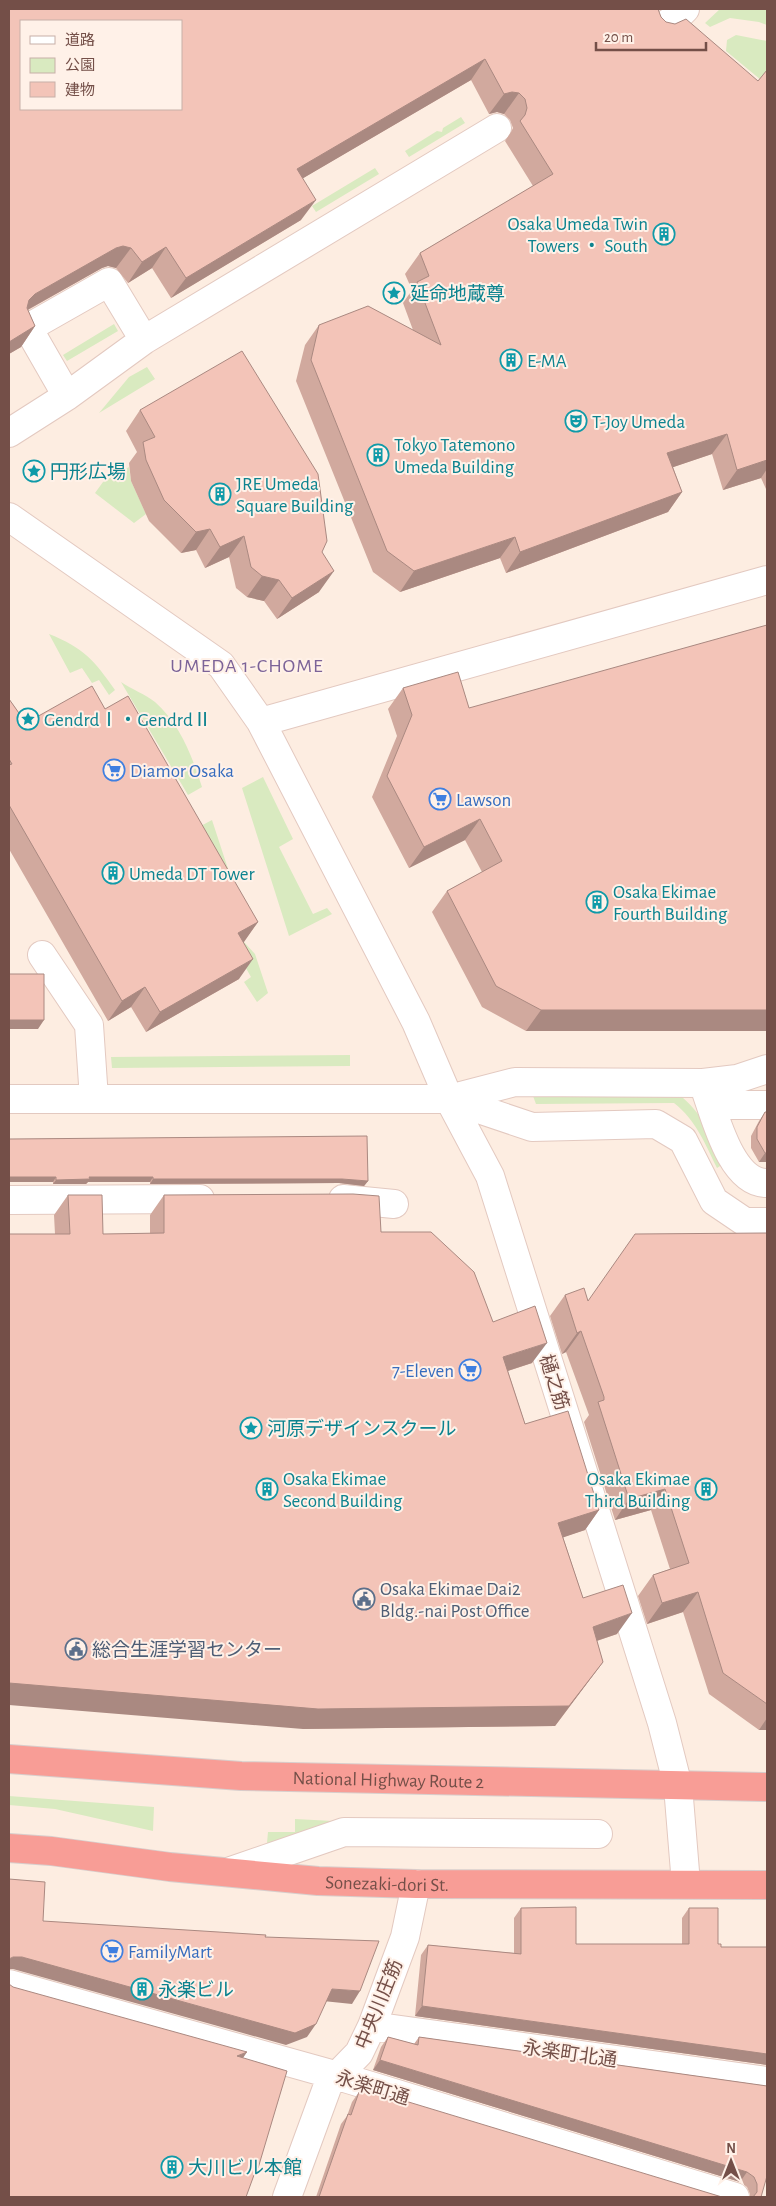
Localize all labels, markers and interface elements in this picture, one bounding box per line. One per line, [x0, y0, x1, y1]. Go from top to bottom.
legend [20, 20, 182, 110]
scale bar [596, 20, 706, 52]
text: 20 m [604, 30, 633, 45]
text: 道路 [65, 32, 95, 48]
text: 公園 [65, 57, 95, 73]
text: 建物 [65, 82, 95, 98]
place label: Osaka Umeda Twin Towers ・ South [507, 215, 648, 256]
building icon: Osaka Umeda Twin Towers ・ South [652, 222, 676, 246]
place icon: 延命地蔵尊 [382, 281, 406, 305]
place label: 延命地蔵尊 [410, 283, 505, 304]
building icon: E-MA [499, 348, 523, 372]
place label: E-MA [527, 352, 567, 371]
theatre icon: T-Joy Umeda [564, 409, 588, 433]
place label: T-Joy Umeda [592, 413, 685, 432]
place label: Tokyo Tatemono Umeda Building [394, 436, 515, 477]
building icon: Tokyo Tatemono Umeda Building [366, 443, 390, 467]
place icon: 円形広場 [22, 459, 46, 483]
place label: 円形広場 [50, 461, 126, 482]
place label: JRE Umeda Square Building [236, 475, 354, 516]
building icon: JRE Umeda Square Building [208, 482, 232, 506]
district label: UMEDA 1-CHOME [170, 656, 324, 676]
place icon: GendrdⅠ・GendrdⅡ [16, 707, 40, 731]
place label: GendrdⅠ・GendrdⅡ [44, 711, 212, 730]
supermarket icon: Diamor Osaka [102, 758, 126, 782]
place label: Diamor Osaka [130, 762, 234, 781]
supermarket icon: Lawson [428, 787, 452, 811]
place label: Lawson [456, 791, 511, 810]
building icon: Umeda DT Tower [101, 861, 125, 885]
place label: Umeda DT Tower [129, 865, 255, 884]
place label: Osaka Ekimae Fourth Building [613, 883, 728, 924]
building icon: Osaka Ekimae Fourth Building [585, 890, 609, 914]
street label: 樋之筋 [536, 1352, 573, 1413]
supermarket icon: 7-Eleven [458, 1358, 482, 1382]
place label: 7-Eleven [392, 1362, 454, 1381]
place icon: 河原デザインスクール [239, 1416, 263, 1440]
place label: 河原デザインスクール [267, 1418, 457, 1439]
place label: Osaka Ekimae Second Building [283, 1470, 403, 1511]
place label: Osaka Ekimae Third Building [585, 1470, 691, 1511]
building icon: Osaka Ekimae Second Building [255, 1477, 279, 1501]
building icon: Osaka Ekimae Third Building [694, 1477, 718, 1501]
place label: Osaka Ekimae Dai2 Bldg.-nai Post Office [380, 1580, 530, 1621]
public building icon: Osaka Ekimae Dai2 Bldg.-nai Post Office [352, 1587, 376, 1611]
public building icon: 総合生涯学習センター [64, 1637, 88, 1661]
place label: 総合生涯学習センター [92, 1639, 282, 1660]
street label: National Highway Route 2 [292, 1769, 485, 1792]
street label: Sonezaki-dori St. [325, 1873, 449, 1895]
supermarket icon: FamilyMart [100, 1939, 124, 1963]
place label: FamilyMart [128, 1943, 212, 1962]
street label: 中央川庄筋 [351, 1956, 406, 2052]
building icon: 永楽ビル [130, 1977, 154, 2001]
place label: 永楽ビル [158, 1980, 234, 2000]
street label: 永楽町北通 [521, 2037, 618, 2071]
street label: 永楽町通 [333, 2067, 412, 2109]
north arrow [706, 2136, 756, 2186]
text: N [726, 2142, 736, 2156]
building icon: 大川ビル本館 [160, 2155, 184, 2179]
place label: 大川ビル本館 [188, 2158, 302, 2178]

